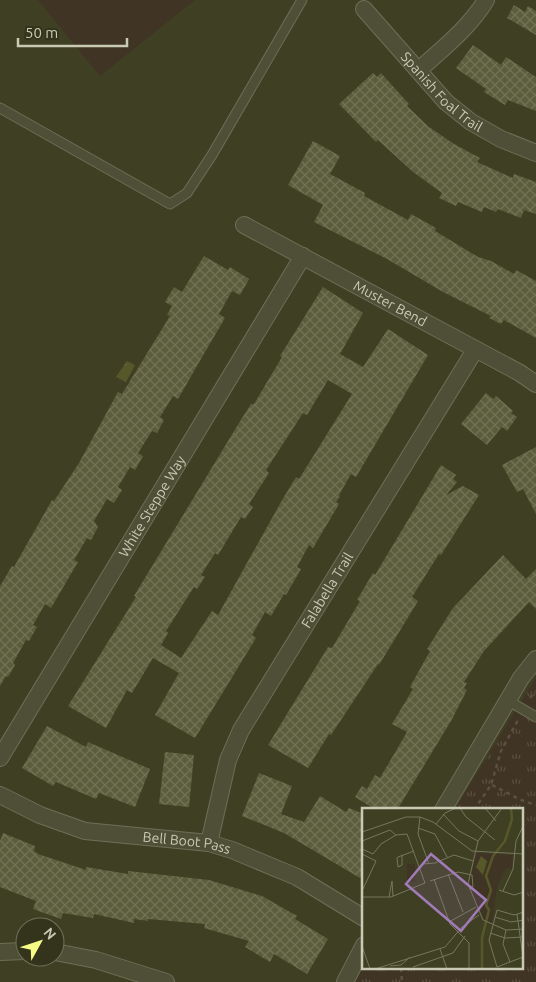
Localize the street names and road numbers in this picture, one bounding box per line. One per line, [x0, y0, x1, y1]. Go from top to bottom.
street label: Spanish Foal Trail [398, 49, 486, 135]
street label: Muster Bend [351, 277, 430, 330]
street label: White Steppe Way [115, 453, 189, 560]
street label: Falabella Trail [298, 549, 356, 631]
street label: Bell Boot Pass [142, 829, 233, 857]

